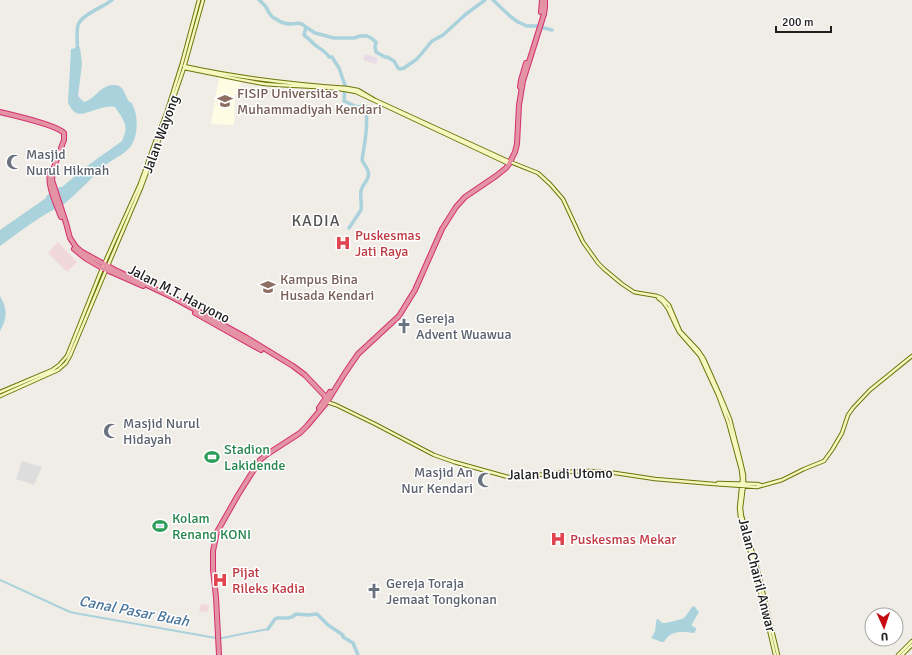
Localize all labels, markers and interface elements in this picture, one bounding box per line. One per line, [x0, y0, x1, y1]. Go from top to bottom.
scale bar [776, 8, 831, 34]
text: 200 m [782, 15, 814, 30]
place label: FISIP Universitas Muhammadiyah Kendari [237, 85, 382, 118]
school or university icon: FISIP Universitas Muhammadiyah Kendari [216, 92, 234, 110]
street label: Jalan Wayong [139, 93, 183, 175]
place label: Masjid Nurul Hikmah [26, 146, 109, 179]
mosque icon: Masjid Nurul Hikmah [5, 153, 23, 171]
district label: KADIA [291, 211, 341, 231]
place label: Puskesmas Jati Raya [355, 227, 421, 260]
hospital icon: Puskesmas Jati Raya [334, 234, 352, 252]
street label: Jalan M.T. Haryono [125, 261, 233, 327]
place label: Kampus Bina Husada Kendari [280, 271, 374, 304]
school or university icon: Kampus Bina Husada Kendari [259, 278, 277, 296]
place label: Gereja Advent Wuawua [416, 310, 512, 343]
church icon: Gereja Advent Wuawua [395, 317, 413, 335]
place label: Masjid Nurul Hidayah [123, 415, 200, 448]
mosque icon: Masjid Nurul Hidayah [102, 422, 120, 440]
place label: Stadion Lakidende [224, 441, 285, 474]
sports icon: Stadion Lakidende [203, 448, 221, 466]
place label: Masjid An Nur Kendari [401, 464, 473, 497]
street label: Jalan Budi Utomo [507, 465, 613, 483]
mosque icon: Masjid An Nur Kendari [476, 471, 494, 489]
place label: Kolam Renang KONI [172, 510, 251, 543]
street label: Jalan Chairil Anwar [735, 516, 780, 634]
sports icon: Kolam Renang KONI [151, 517, 169, 535]
hospital icon: Puskesmas Mekar [549, 530, 567, 548]
place label: Puskesmas Mekar [570, 531, 677, 548]
place label: Pijat Rileks Kadia [232, 564, 305, 597]
hospital icon: Pijat Rileks Kadia [211, 571, 229, 589]
place label: Gereja Toraja Jemaat Tongkonan [386, 575, 497, 608]
church icon: Gereja Toraja Jemaat Tongkonan [365, 582, 383, 600]
water label: Canal Pasar Buah [77, 591, 191, 631]
north arrow [864, 607, 904, 647]
text: U [880, 630, 889, 643]

